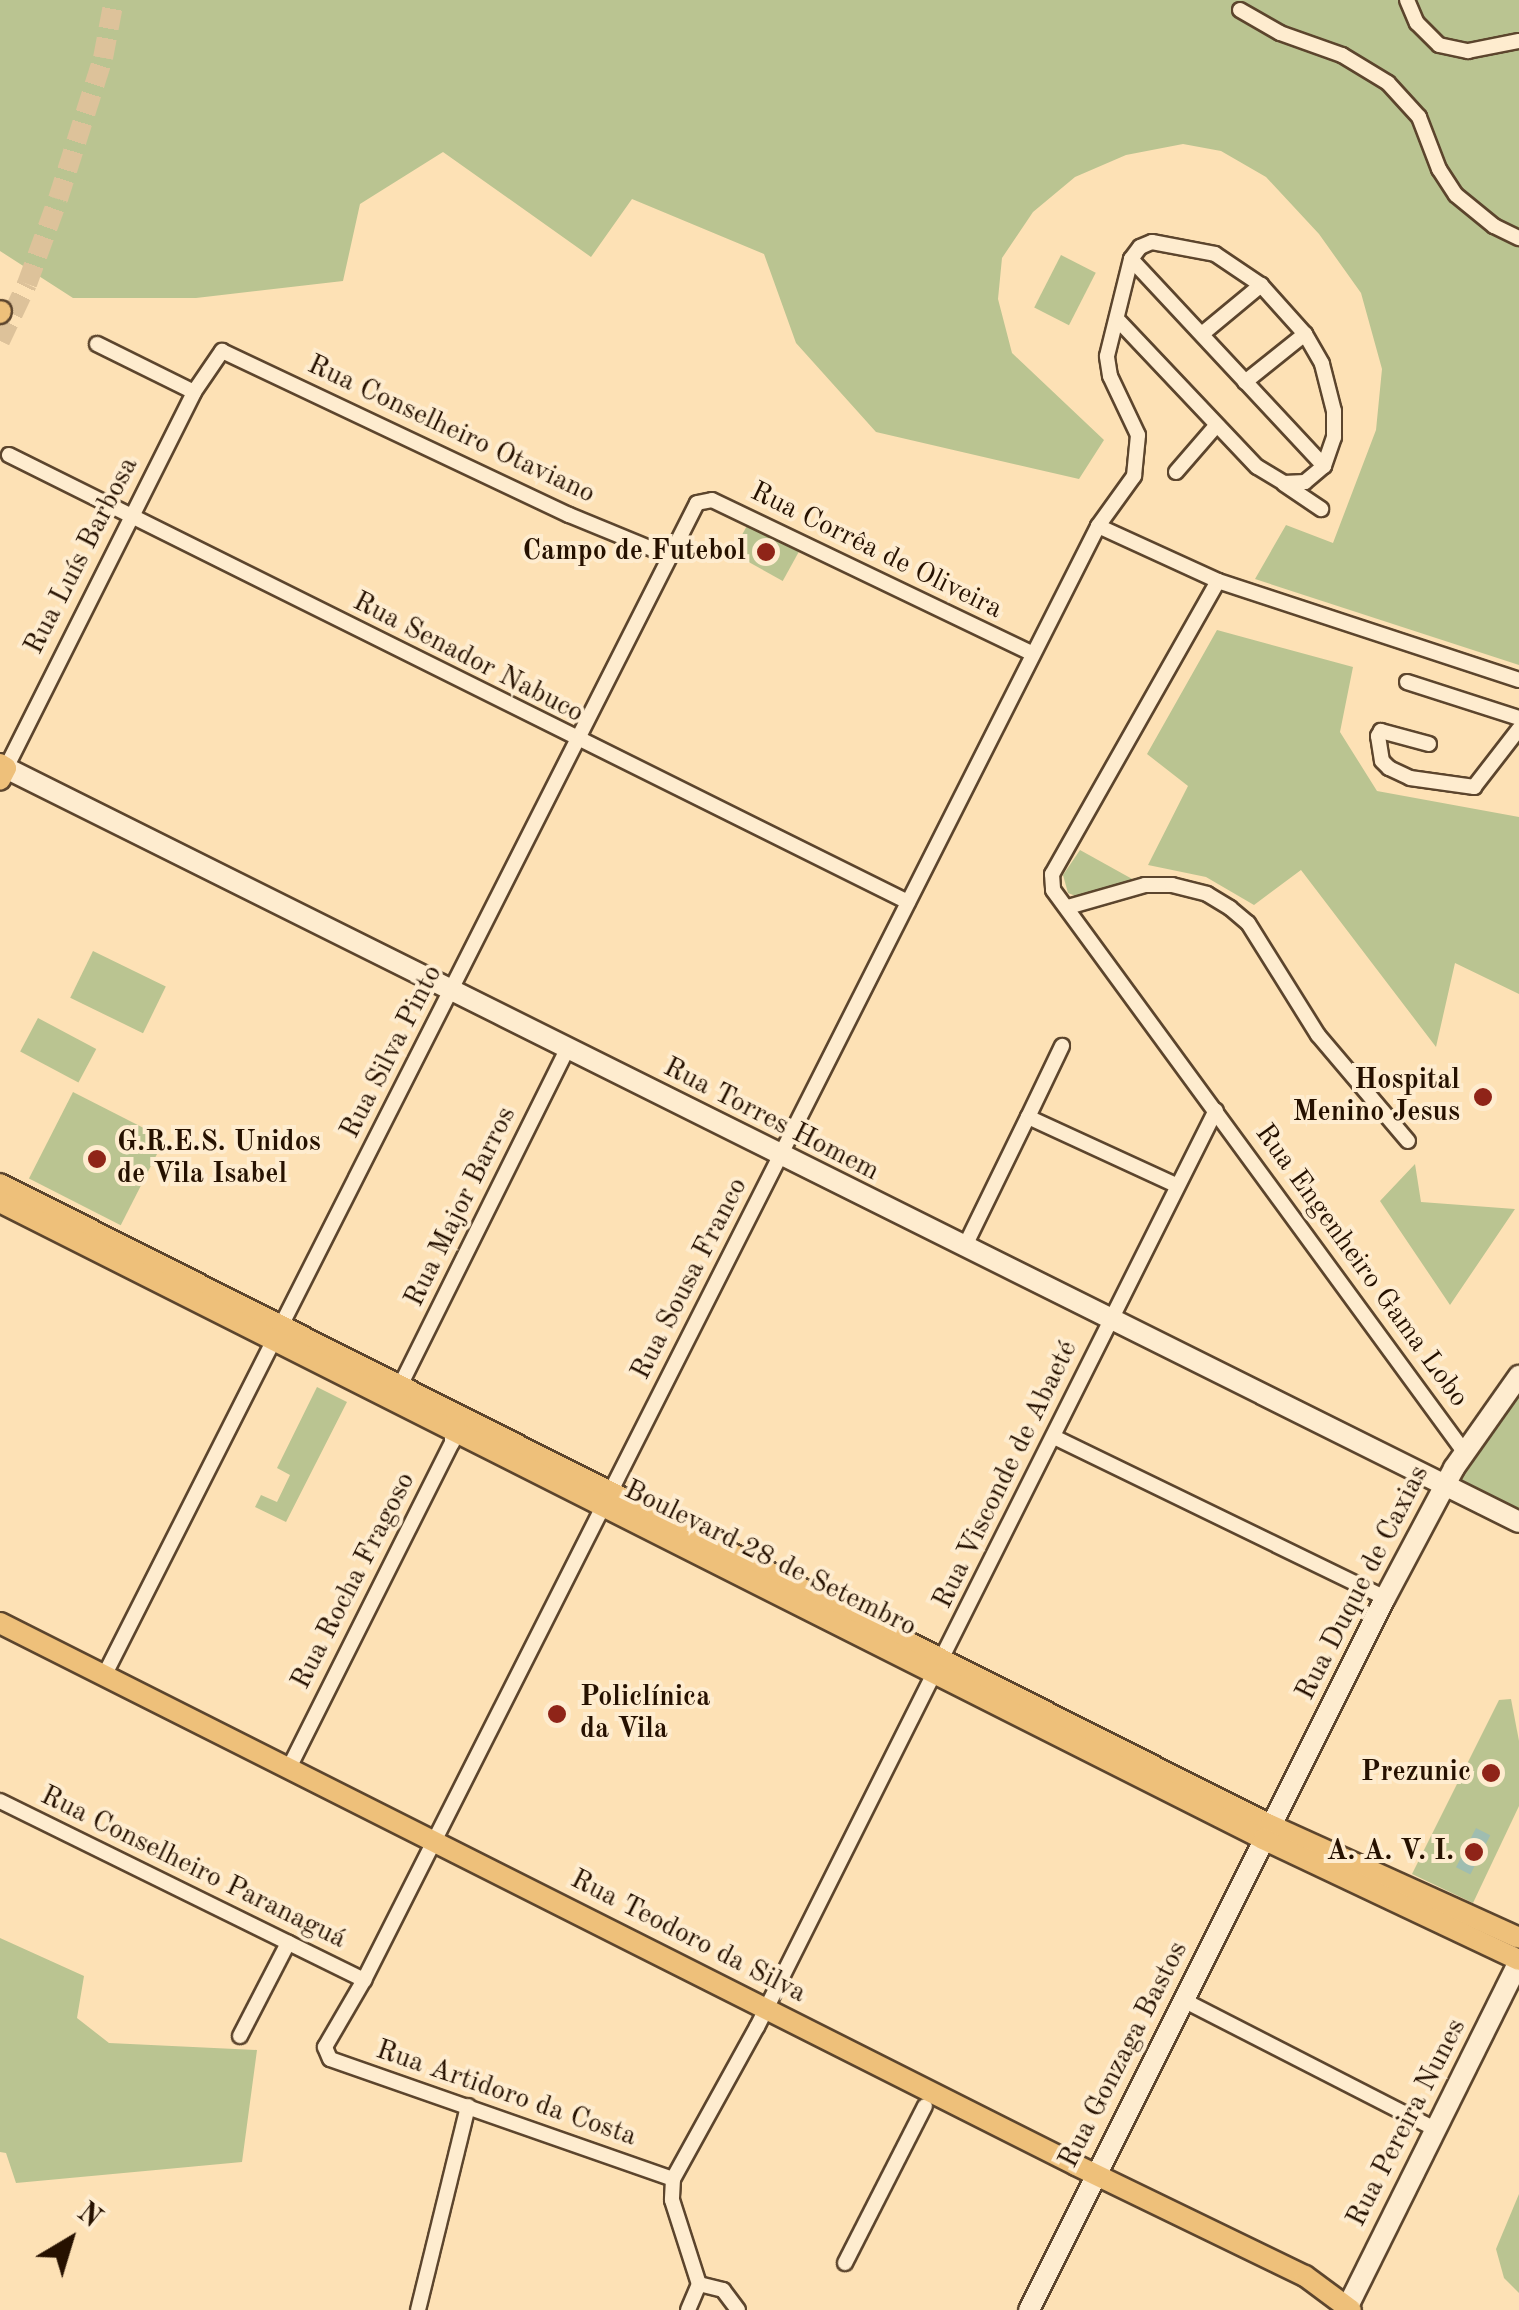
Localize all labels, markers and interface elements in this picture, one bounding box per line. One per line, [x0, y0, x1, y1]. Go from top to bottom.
street label: Rua Conselheiro Otaviano [302, 349, 600, 511]
street label: Rua Luís Barbosa [18, 452, 146, 660]
street label: Rua Corrêa de Oliveira [745, 475, 1007, 627]
place label: Campo de Futebol [523, 535, 746, 569]
marker: Campo de Futebol [755, 541, 777, 563]
street label: Rua Senador Nabuco [347, 585, 589, 731]
street label: Rua Silva Pinto [334, 960, 450, 1144]
street label: Rua Torres Homem [657, 1051, 885, 1189]
place label: Hospital Menino Jesus [1293, 1064, 1460, 1130]
marker: Hospital Menino Jesus [1470, 1084, 1496, 1110]
street label: Rua Major Barros [398, 1102, 524, 1312]
street label: Rua Engenheiro Gama Lobo [1247, 1118, 1475, 1414]
place label: G.R.E.S. Unidos de Vila Isabel [117, 1126, 321, 1192]
marker: G.R.E.S. Unidos de Vila Isabel [86, 1148, 108, 1170]
street label: Rua Sousa Franco [625, 1172, 755, 1386]
street label: Rua Visconde de Abaeté [927, 1336, 1085, 1614]
street label: Rua Duque de Caxias [1289, 1460, 1437, 1706]
street label: Rua Rocha Fragoso [285, 1467, 423, 1695]
street label: Boulevard 28 de Setembro [618, 1474, 922, 1644]
place label: Policlínica da Vila [580, 1681, 710, 1747]
marker: Policlínica da Vila [544, 1701, 570, 1727]
place label: Prezunic [1361, 1756, 1471, 1790]
marker: Prezunic [1480, 1762, 1502, 1784]
street label: Rua Conselheiro Paranaguá [35, 1779, 351, 1957]
place label: A. A. V. I. [1326, 1835, 1454, 1869]
marker: A. A. V. I. [1463, 1841, 1485, 1863]
street label: Rua Teodoro da Silva [565, 1863, 811, 2011]
street label: Rua Gonzaga Bastos [1052, 1936, 1196, 2174]
street label: Rua Pereira Nunes [1340, 2013, 1474, 2233]
street label: Rua Artidoro da Costa [371, 2034, 641, 2154]
north arrow [20, 2190, 120, 2290]
text: N [71, 2199, 106, 2234]

